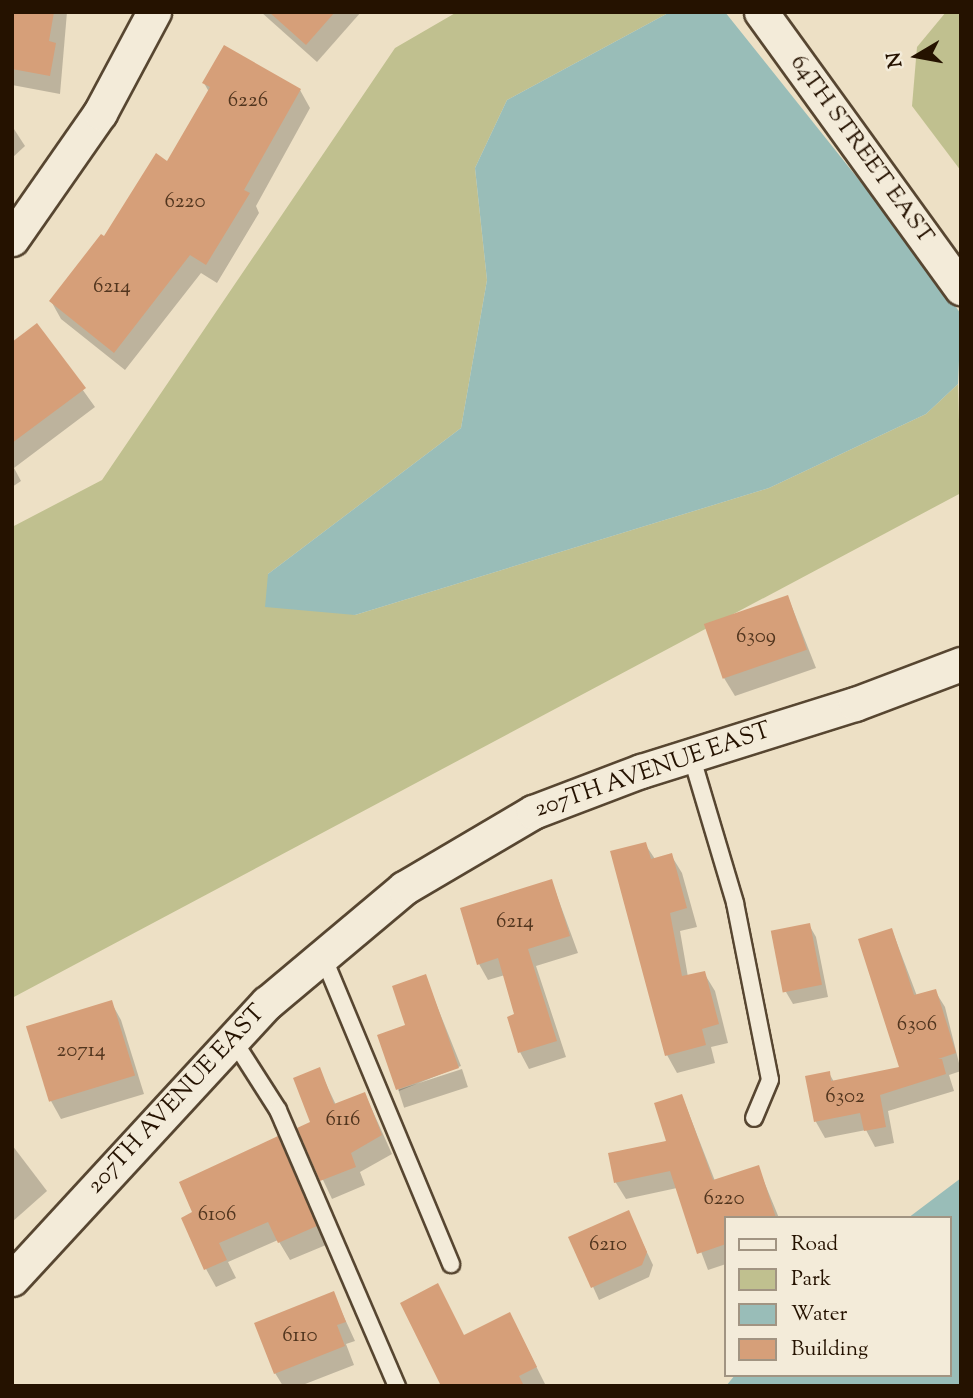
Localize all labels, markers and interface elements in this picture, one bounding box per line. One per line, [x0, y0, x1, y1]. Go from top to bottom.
north arrow [882, 21, 952, 91]
street label: 64TH STREET EAST [783, 50, 939, 250]
text: N [881, 50, 910, 70]
house number: 6226 [228, 88, 268, 114]
house number: 6220 [165, 189, 205, 215]
house number: 6214 [93, 274, 131, 300]
house number: 6309 [736, 624, 776, 650]
street label: 207TH AVENUE EAST [531, 717, 775, 825]
house number: 6214 [496, 909, 534, 935]
street label: 207TH AVENUE EAST [82, 1000, 272, 1200]
house number: 6306 [897, 1012, 937, 1038]
house number: 20714 [56, 1038, 106, 1064]
house number: 6302 [825, 1084, 865, 1110]
house number: 6116 [326, 1107, 360, 1133]
house number: 6220 [704, 1186, 744, 1212]
house number: 6106 [198, 1202, 236, 1228]
legend [724, 1216, 952, 1377]
text: Road [791, 1230, 838, 1260]
house number: 6210 [589, 1232, 627, 1258]
text: Park [791, 1265, 831, 1295]
text: Water [791, 1300, 847, 1330]
house number: 6110 [282, 1323, 318, 1349]
text: Building [791, 1335, 868, 1365]

